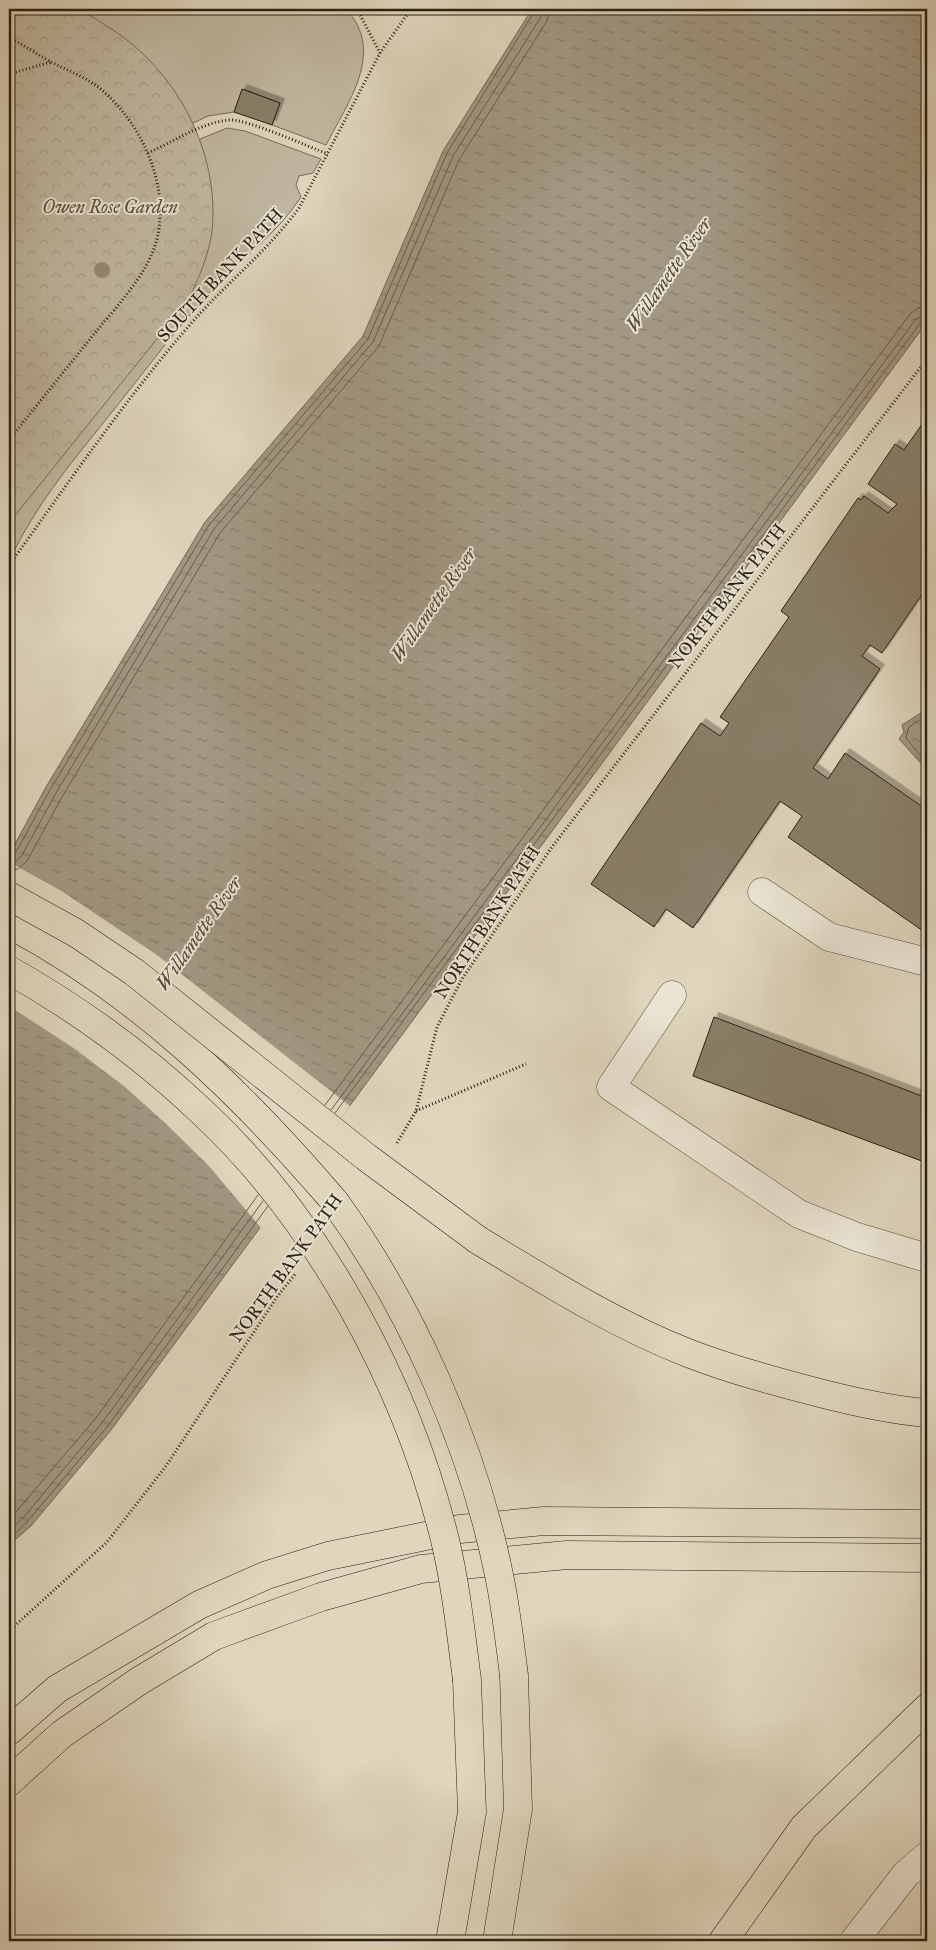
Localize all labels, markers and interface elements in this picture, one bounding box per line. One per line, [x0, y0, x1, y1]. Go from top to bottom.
park label: Owen Rose Garden [42, 196, 178, 218]
street label: SOUTH BANK PATH [152, 203, 288, 347]
water label: Willamette River [621, 212, 717, 336]
street label: NORTH BANK PATH [663, 519, 791, 673]
water label: Willamette River [386, 542, 482, 666]
street label: NORTH BANK PATH [429, 841, 545, 1003]
water label: Willamette River [151, 871, 247, 995]
street label: NORTH BANK PATH [225, 1189, 347, 1347]

